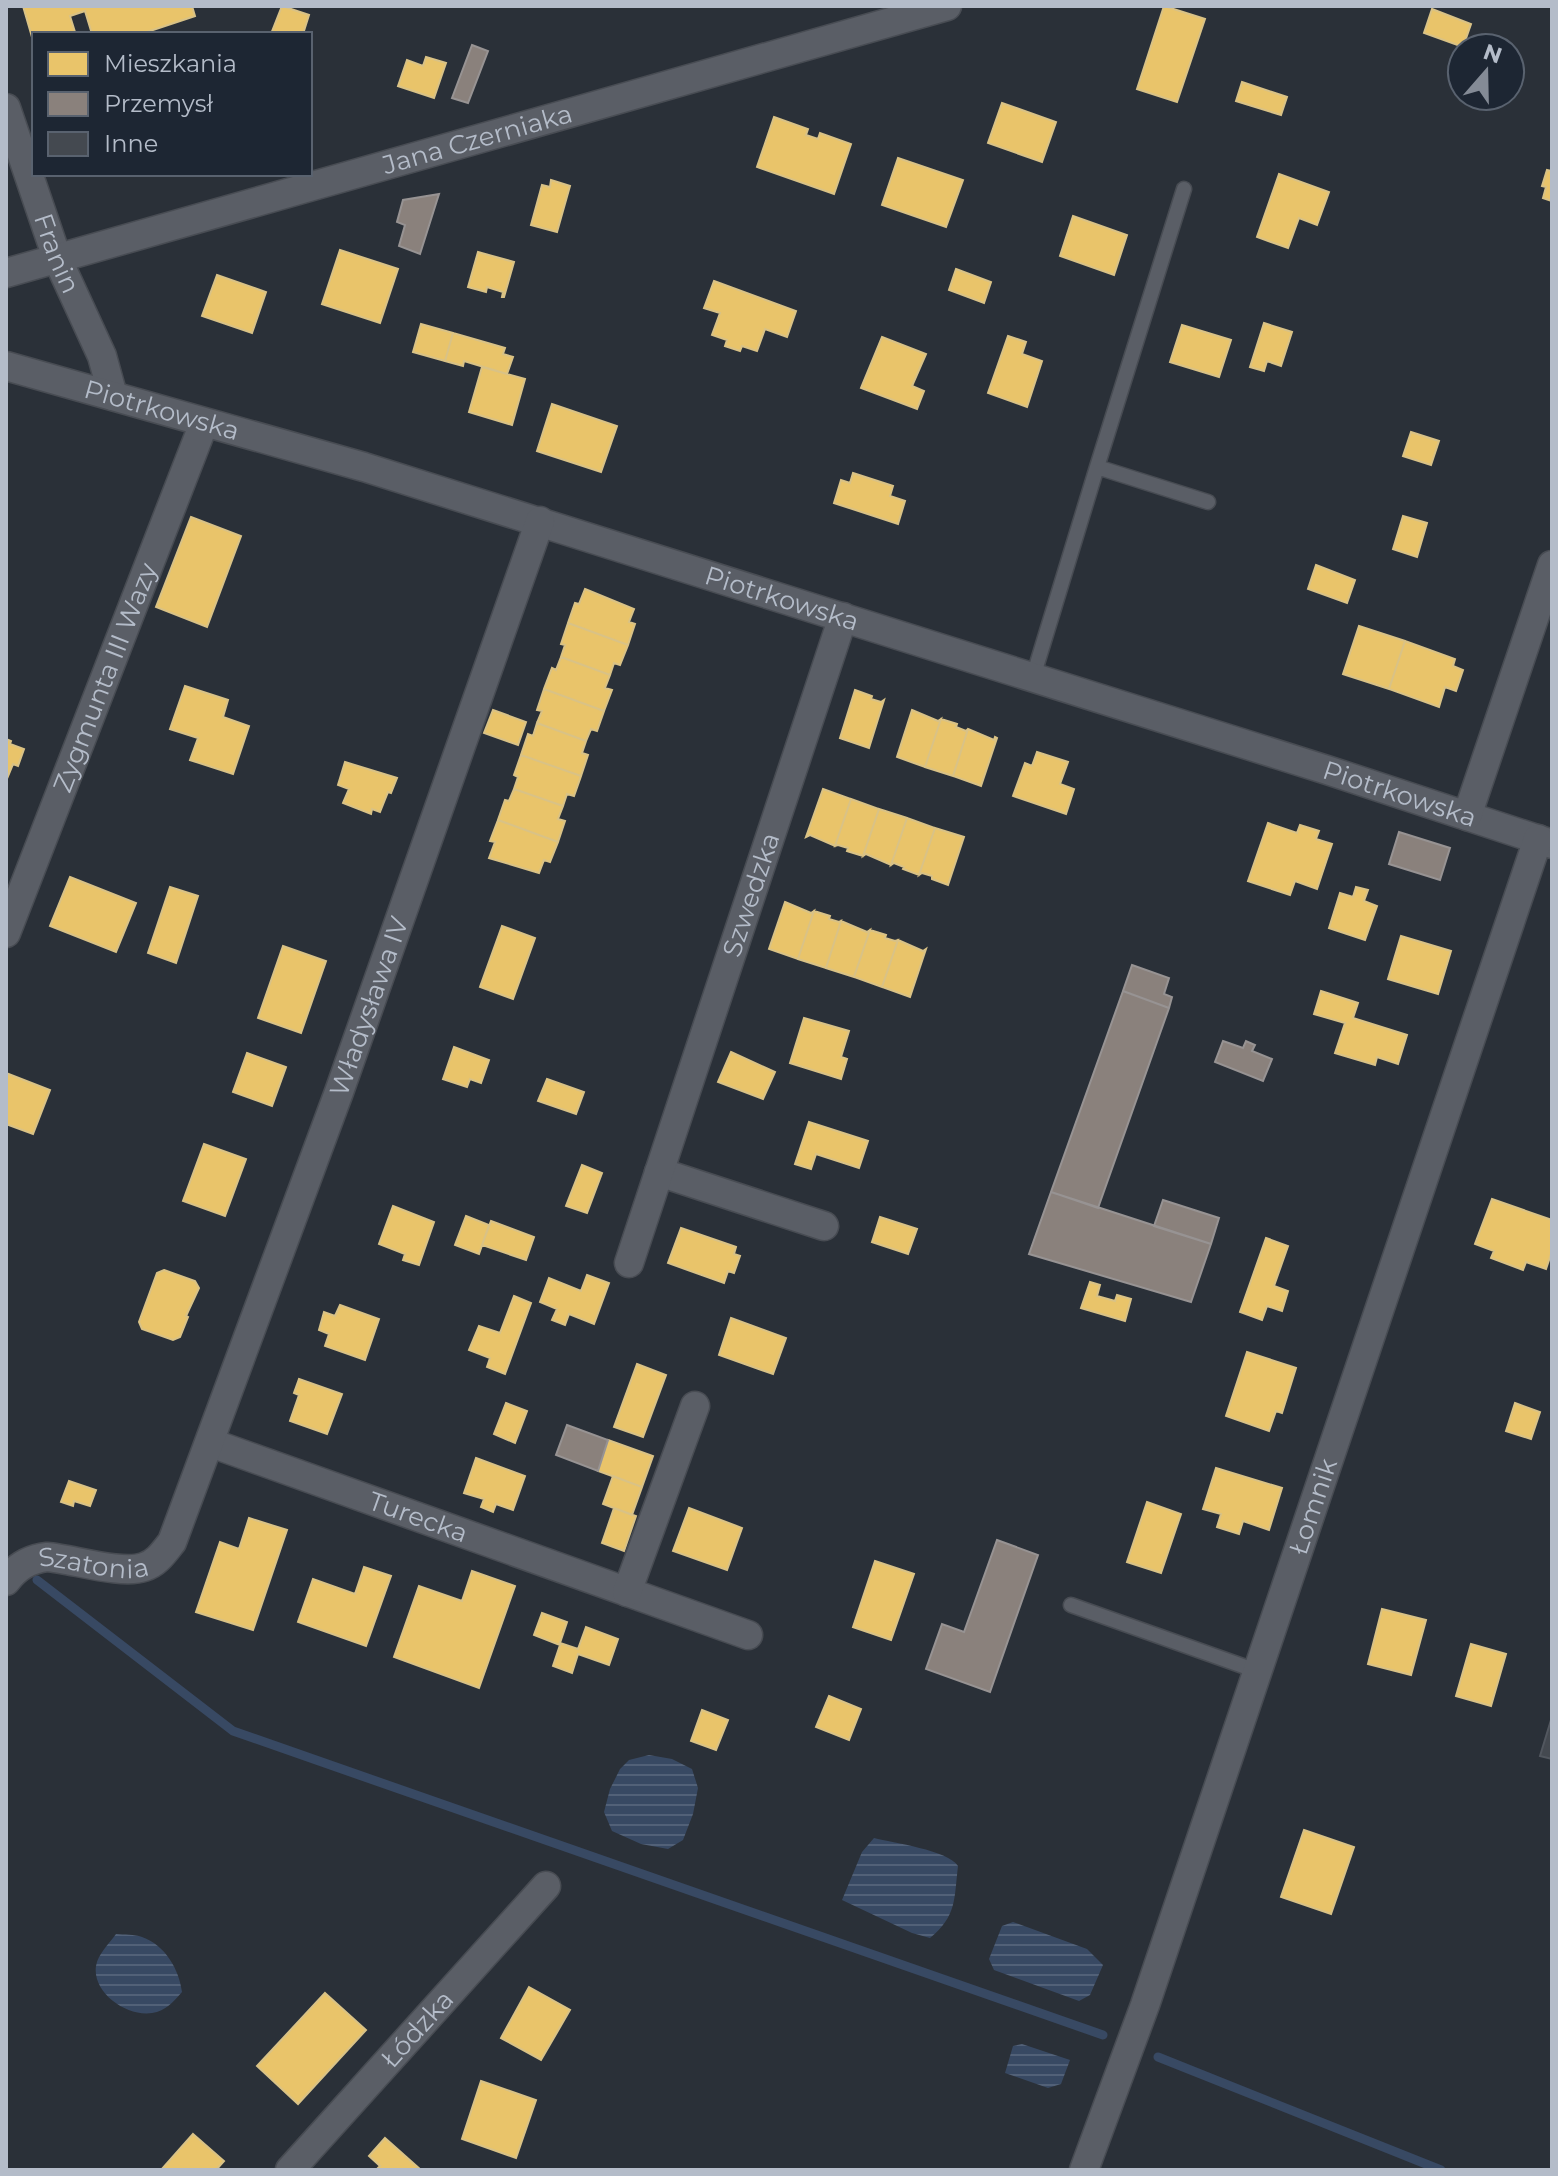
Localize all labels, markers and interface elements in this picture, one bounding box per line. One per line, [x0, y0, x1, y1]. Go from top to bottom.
legend [32, 32, 312, 176]
north arrow [1446, 32, 1526, 112]
text: N [1480, 38, 1506, 69]
text: Mieszkania [104, 49, 237, 78]
text: Przemysł [104, 89, 213, 118]
street label: Jana Czerniaka [378, 97, 576, 182]
text: Inne [104, 129, 158, 158]
street label: Franin [27, 209, 87, 298]
street label: Piotrkowska [81, 373, 243, 447]
street label: Zygmunta III Wazy [46, 557, 164, 797]
street label: Piotrkowska [701, 559, 863, 638]
street label: Piotrkowska [1319, 754, 1481, 834]
street label: Szwedzka [716, 829, 786, 961]
street label: Władysława IV [323, 912, 416, 1101]
street label: Łomnik [1282, 1454, 1344, 1559]
street label: Turecka [364, 1485, 472, 1549]
street label: Szatonia [37, 1540, 152, 1585]
street label: Łódzka [374, 1984, 460, 2074]

